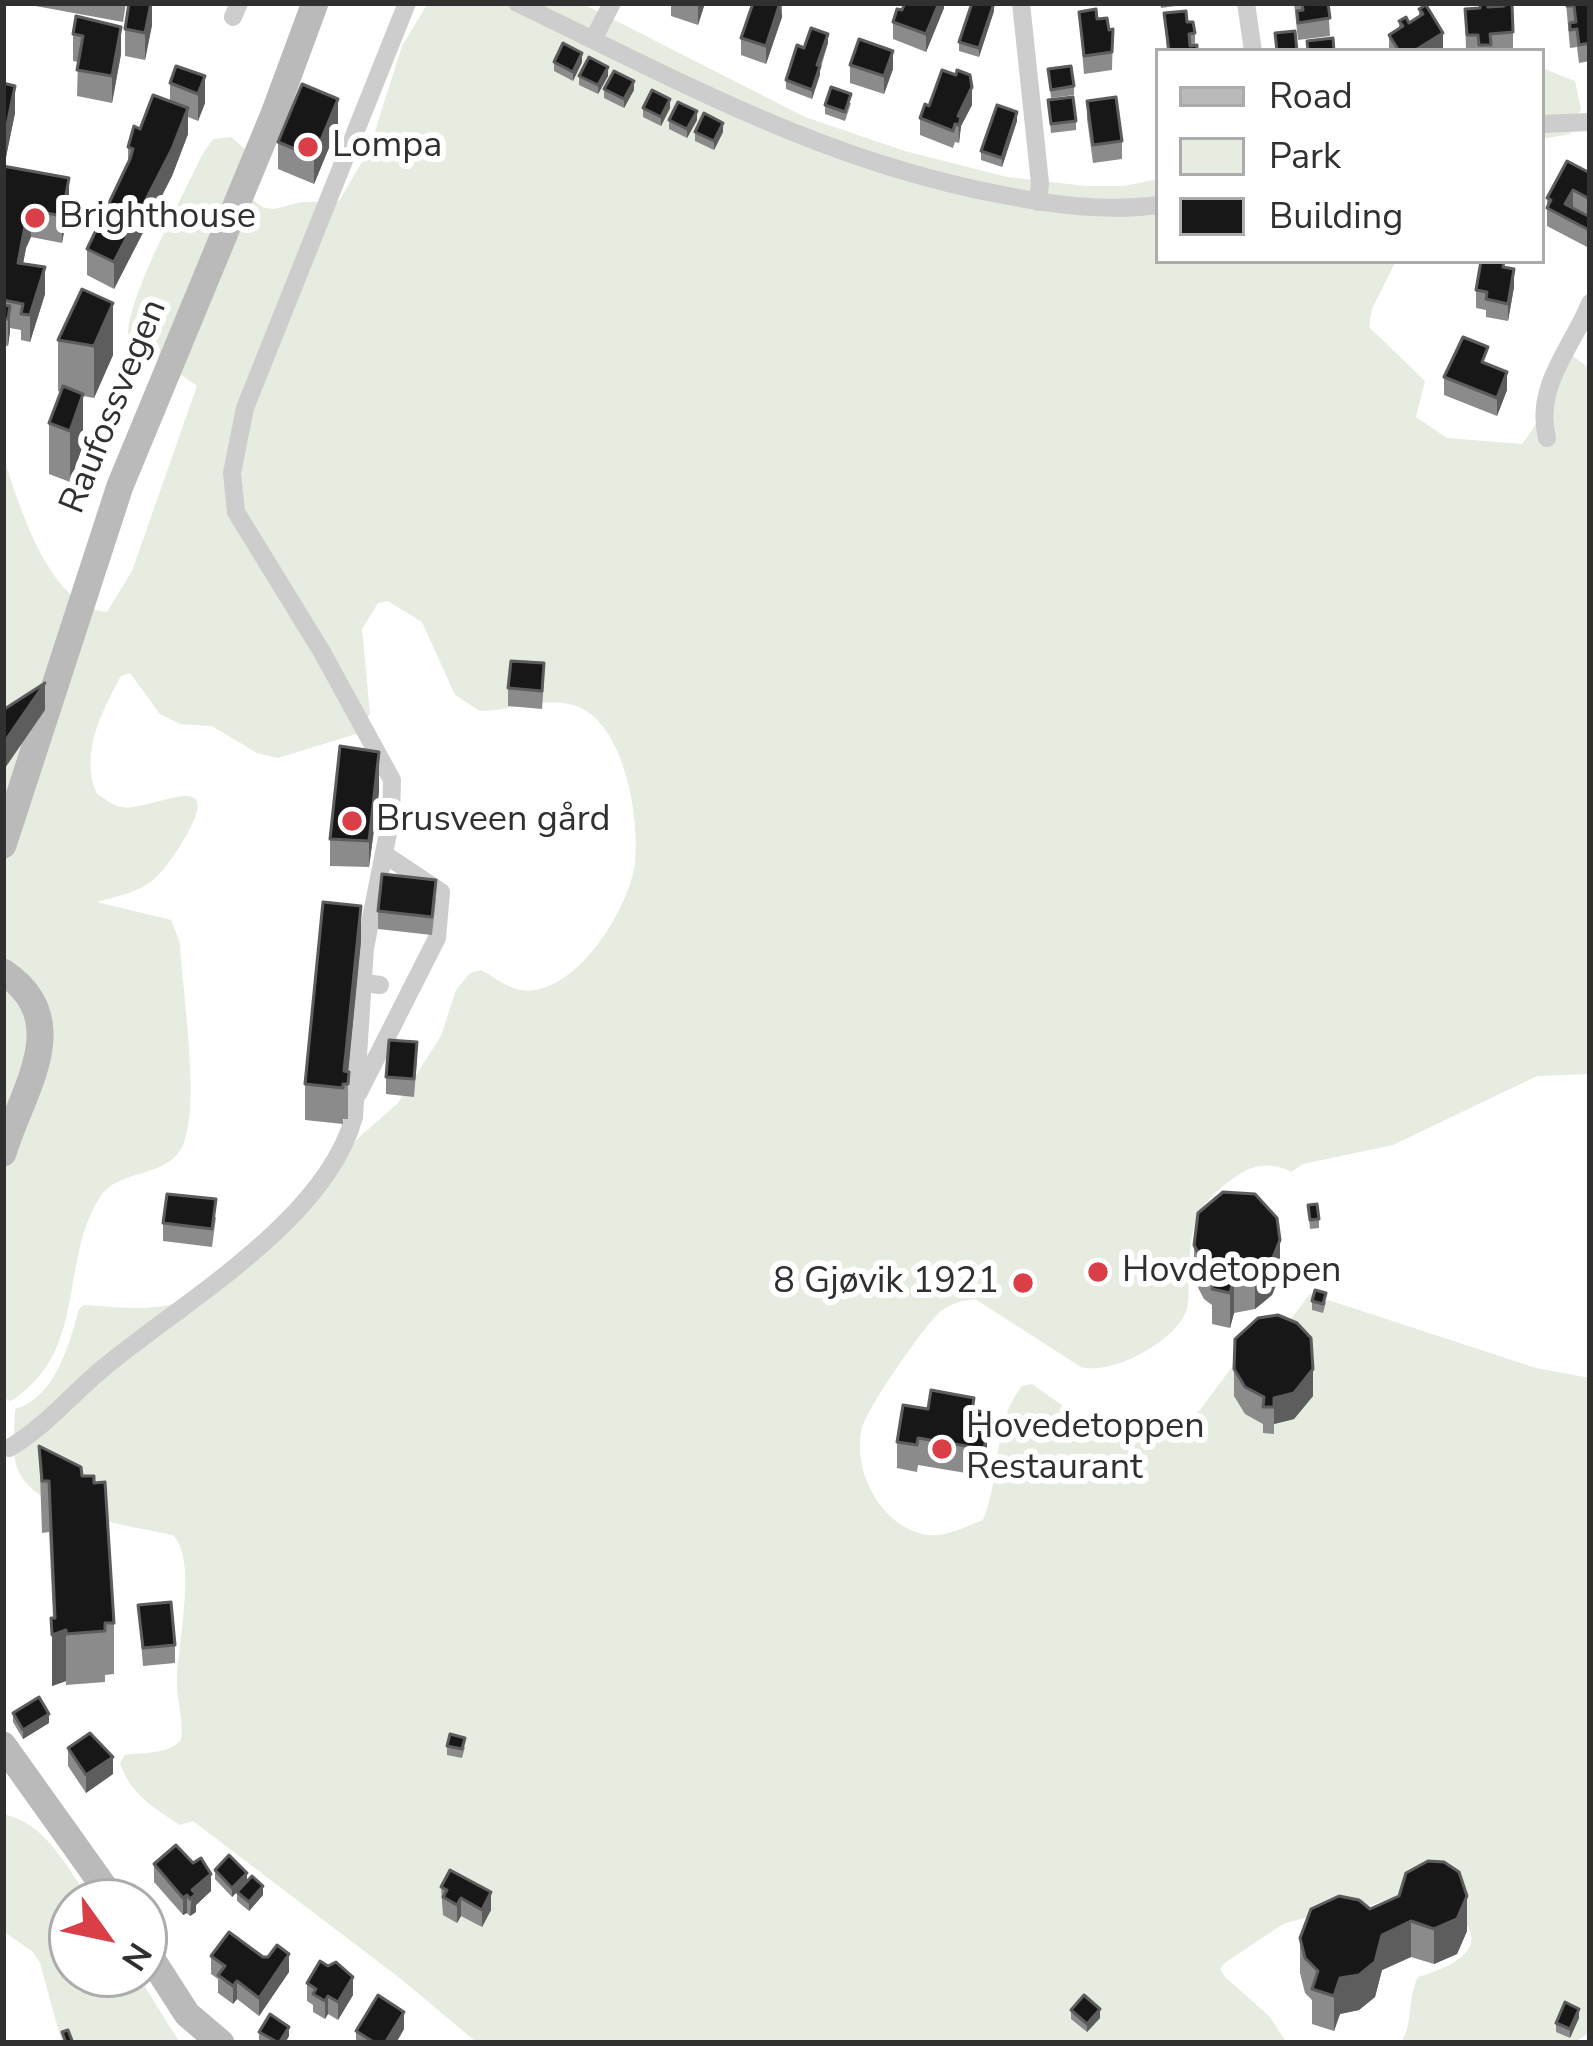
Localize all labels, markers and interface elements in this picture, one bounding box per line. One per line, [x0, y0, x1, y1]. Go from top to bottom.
legend [1155, 48, 1545, 264]
text: Road [1269, 72, 1353, 121]
place label: Lompa [332, 125, 442, 169]
text: Park [1269, 132, 1341, 181]
marker: Lompa [295, 134, 321, 160]
text: Building [1269, 192, 1403, 241]
place label: Brighthouse [59, 196, 256, 240]
marker: Brighthouse [22, 205, 48, 231]
street label: Raufossvegen [52, 294, 178, 520]
place label: Brusveen gård [376, 799, 610, 843]
marker: Brusveen gård [339, 808, 365, 834]
place label: Hovdetoppen [1122, 1250, 1342, 1294]
marker: Hovdetoppen [1085, 1259, 1111, 1285]
place label: 8 Gjøvik 1921 [773, 1261, 999, 1305]
marker: 8 Gjøvik 1921 [1010, 1270, 1036, 1296]
place label: Hovedetoppen Restaurant [966, 1406, 1205, 1491]
marker: Hovedetoppen Restaurant [929, 1436, 955, 1462]
north arrow [48, 1878, 168, 1998]
text: N [111, 1934, 162, 1979]

